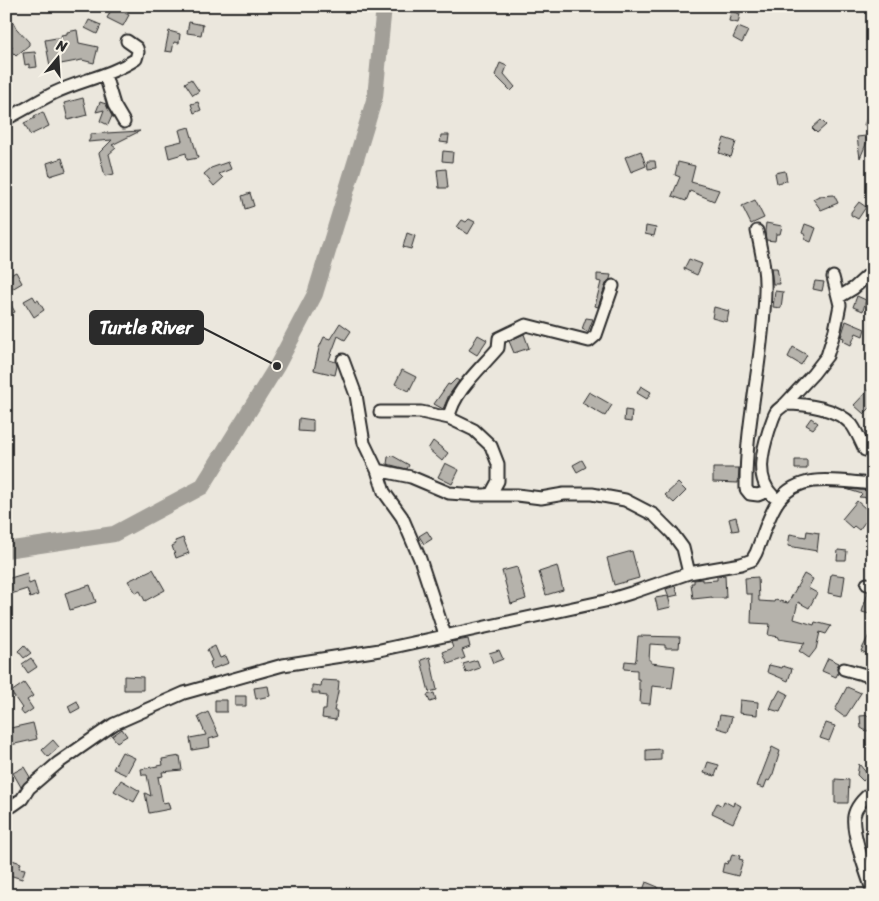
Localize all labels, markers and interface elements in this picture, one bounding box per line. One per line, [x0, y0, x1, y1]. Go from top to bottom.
north arrow [32, 32, 82, 82]
text: N [52, 32, 71, 60]
callout: Turtle River [90, 311, 203, 344]
text: Turtle River [99, 312, 194, 344]

